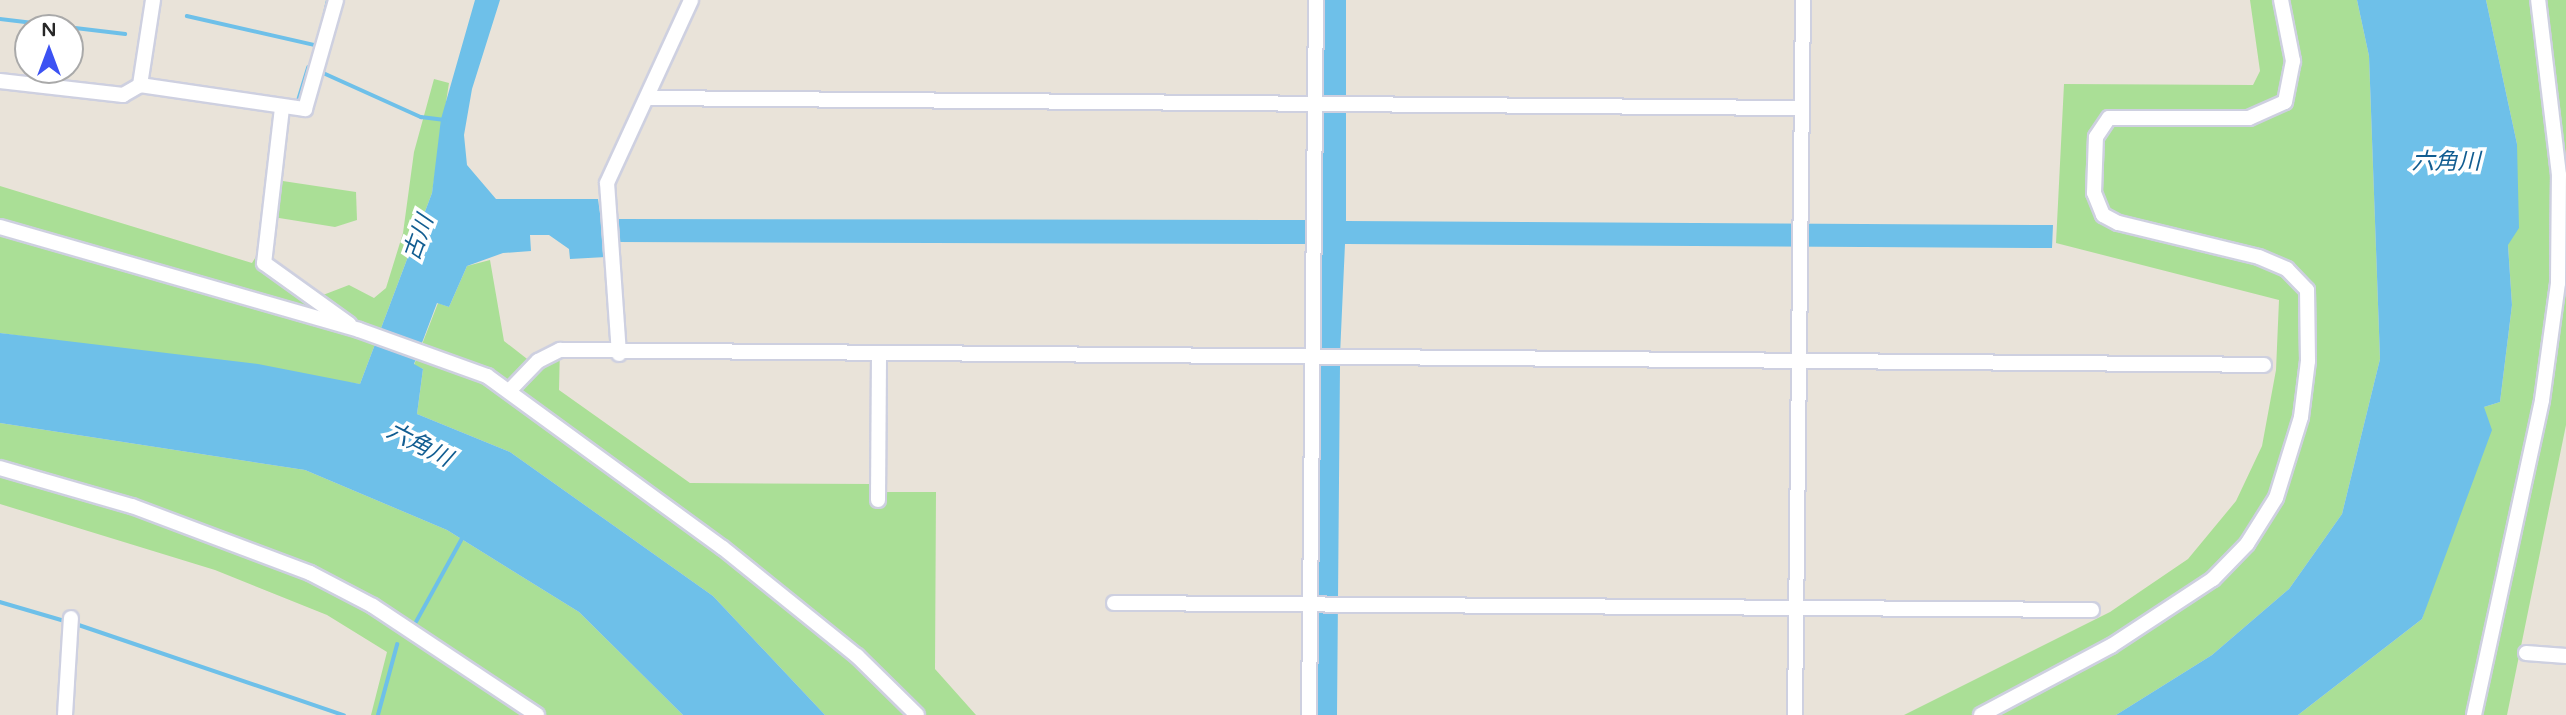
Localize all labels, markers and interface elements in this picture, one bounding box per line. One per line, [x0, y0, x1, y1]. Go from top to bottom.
north arrow [14, 14, 84, 84]
text: N [41, 19, 57, 41]
water label: 六角川 [2412, 148, 2480, 176]
water label: 古川 [398, 212, 440, 264]
water label: 六角川 [382, 417, 456, 473]

